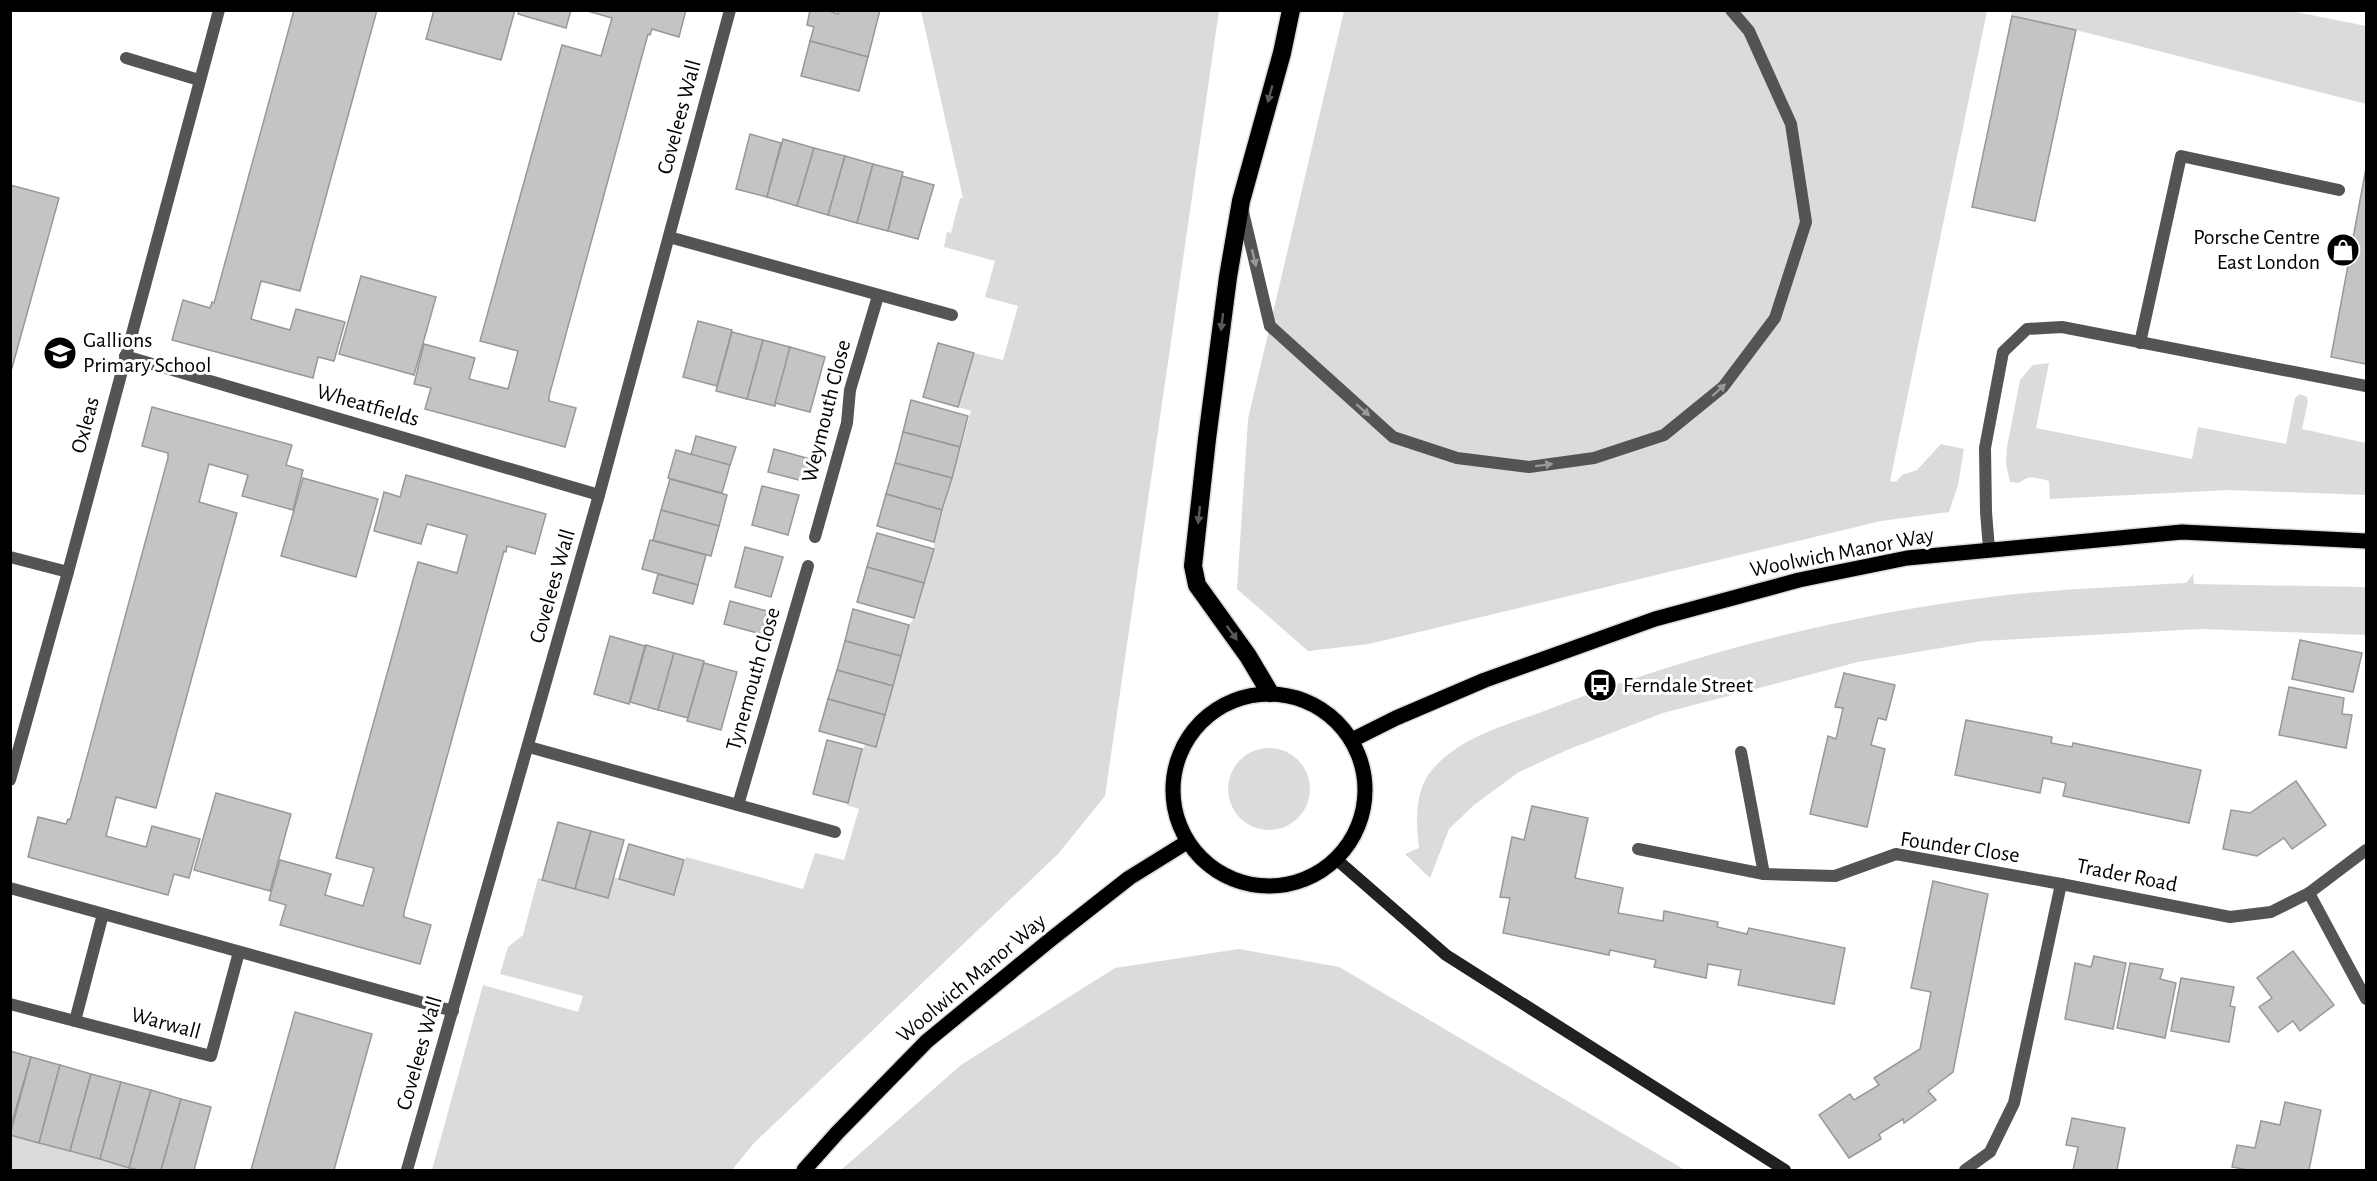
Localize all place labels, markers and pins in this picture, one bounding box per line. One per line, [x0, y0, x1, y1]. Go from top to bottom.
place label: Porsche Centre East London [2193, 226, 2320, 273]
shop icon: Porsche Centre East London [2325, 232, 2361, 268]
place label: Gallions Primary School [83, 329, 211, 376]
school or university icon: Gallions Primary School [42, 335, 78, 371]
bus stop icon: Ferndale Street [1582, 667, 1618, 703]
place label: Ferndale Street [1623, 674, 1753, 696]

